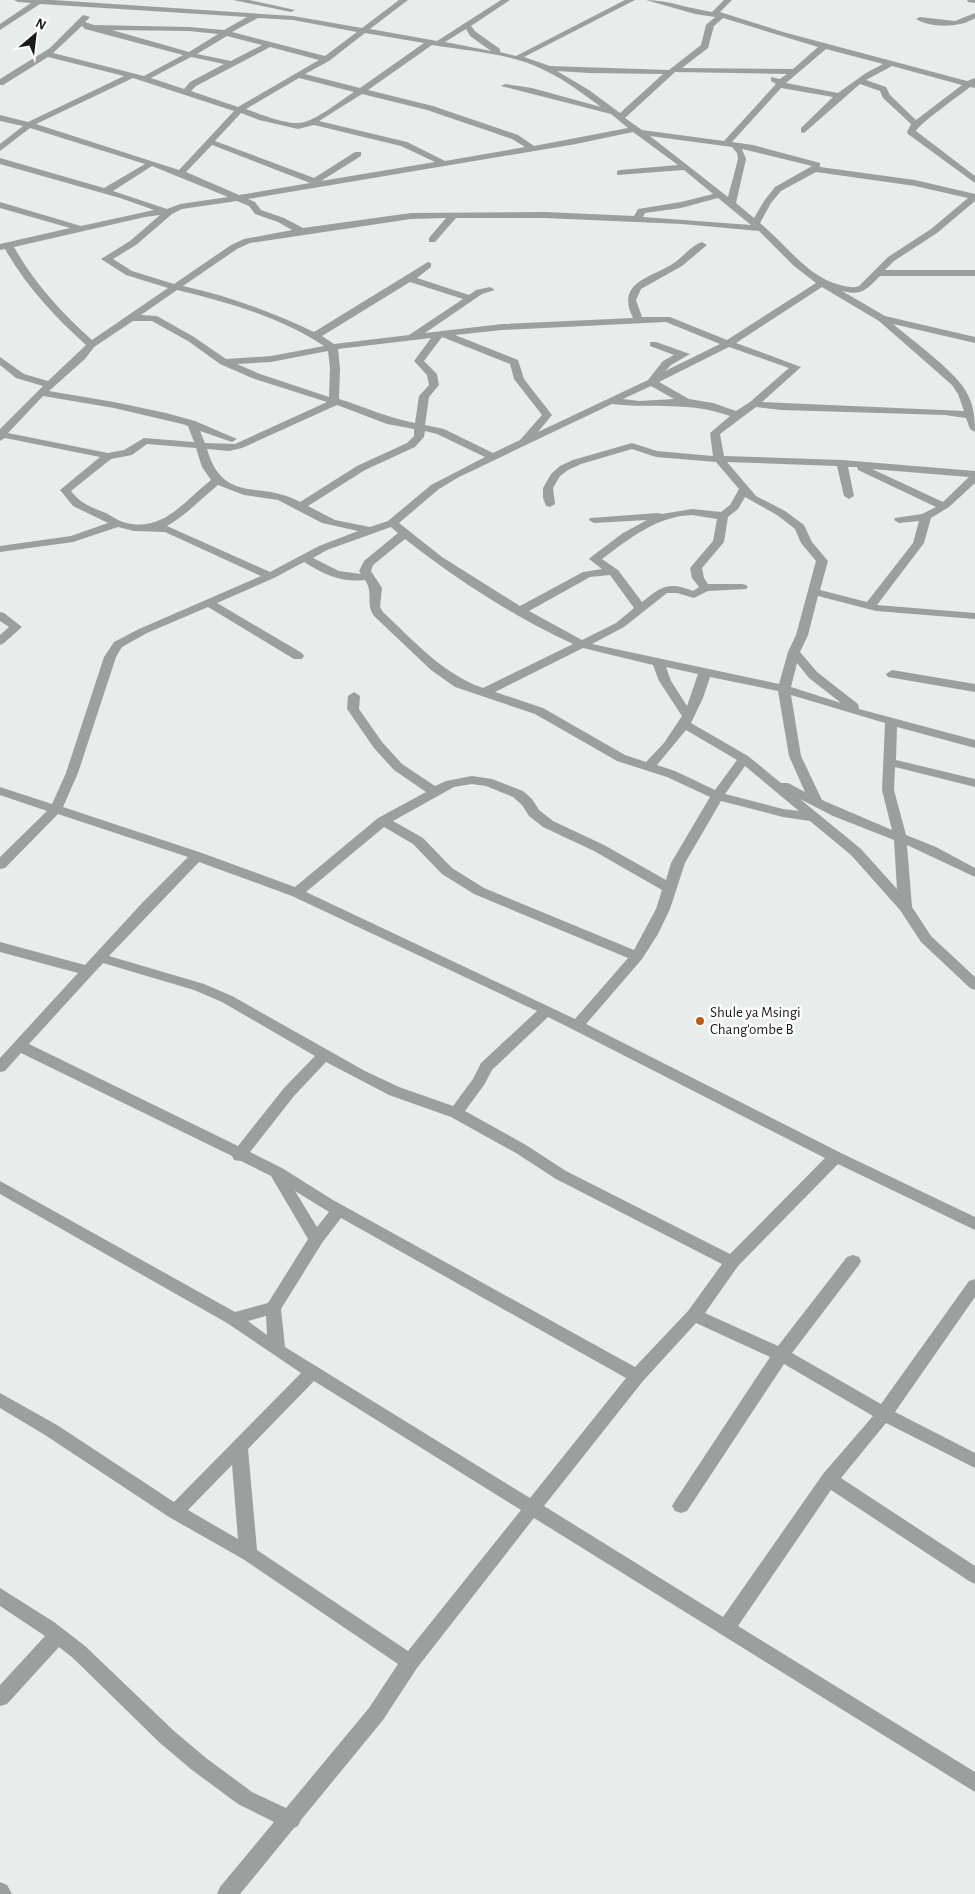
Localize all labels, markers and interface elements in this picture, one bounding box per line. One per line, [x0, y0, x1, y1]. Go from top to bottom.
north arrow [10, 10, 60, 60]
text: N [33, 16, 48, 33]
place label: Shule ya Msingi Chang'ombe B [710, 1005, 801, 1037]
marker: Shule ya Msingi Chang'ombe B [694, 1015, 706, 1027]

